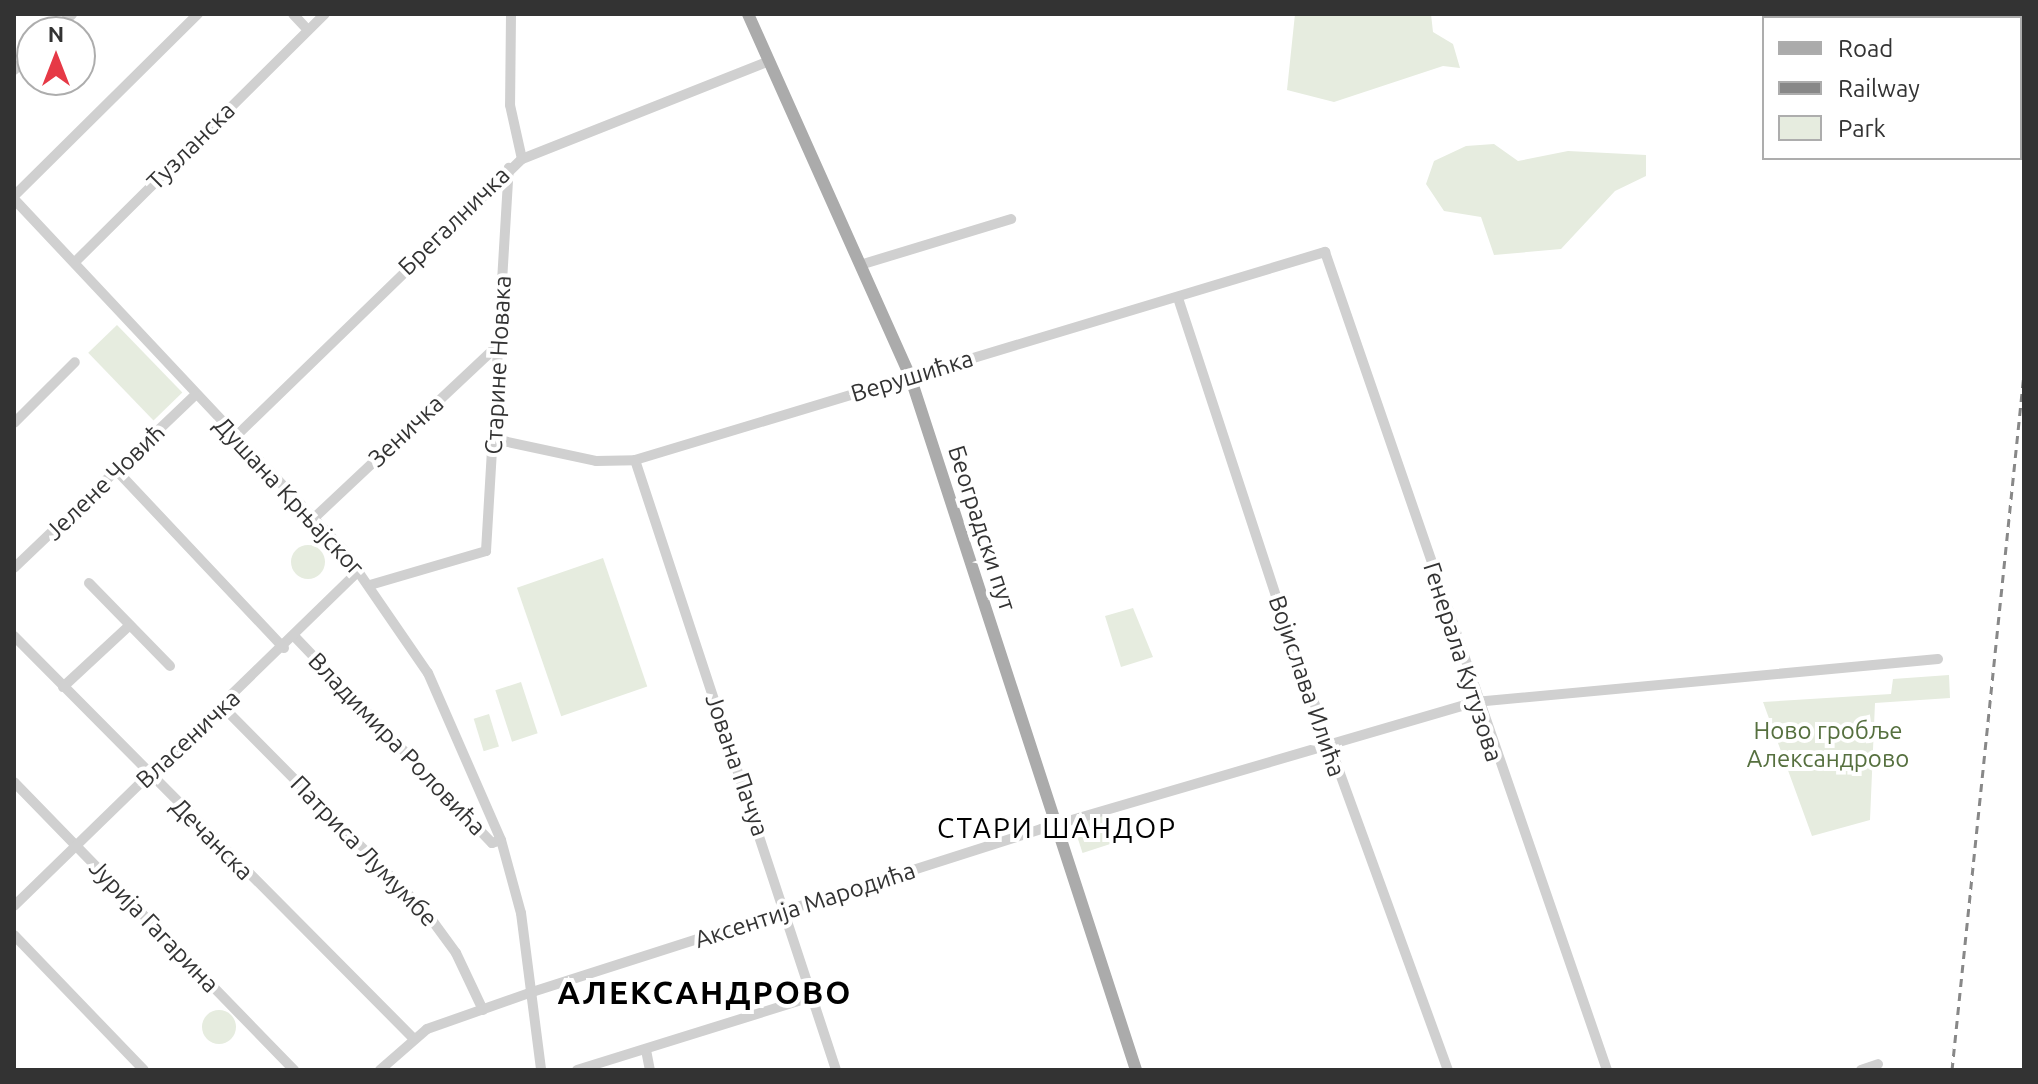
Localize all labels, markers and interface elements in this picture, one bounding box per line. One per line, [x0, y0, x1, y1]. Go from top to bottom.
north arrow [16, 16, 96, 96]
legend [1762, 16, 2022, 160]
text: N [48, 21, 64, 46]
text: Road [1838, 35, 1893, 62]
text: Railway [1838, 75, 1920, 102]
street label: Тузланска [141, 96, 241, 196]
text: Park [1838, 115, 1886, 142]
street label: Брегалничка [392, 161, 516, 281]
street label: Старине Новака [479, 275, 517, 455]
street label: Верушићка [847, 344, 977, 408]
street label: Зеничка [362, 389, 450, 473]
street label: Душана Крњајског [208, 411, 370, 581]
street label: Јелене Човић [39, 418, 171, 546]
street label: Београдски пут [942, 442, 1022, 614]
street label: Генерала Кутузова [1417, 559, 1509, 765]
street label: Војислава Илића [1262, 592, 1352, 780]
street label: Владимира Роловића [302, 647, 492, 841]
street label: Власеничка [130, 684, 246, 794]
street label: Јована Пачуа [699, 690, 775, 840]
park label: Ново гробље Александрово [1747, 717, 1909, 773]
street label: Патриса Лумумбе [285, 770, 443, 932]
street label: Дечанска [165, 792, 259, 886]
district label: СТАРИ ШАНДОР [937, 811, 1177, 845]
street label: Јурија Гагарина [83, 853, 225, 999]
street label: Аксентија Мародића [691, 856, 919, 954]
district label: АЛЕКСАНДРОВО [558, 973, 852, 1011]

